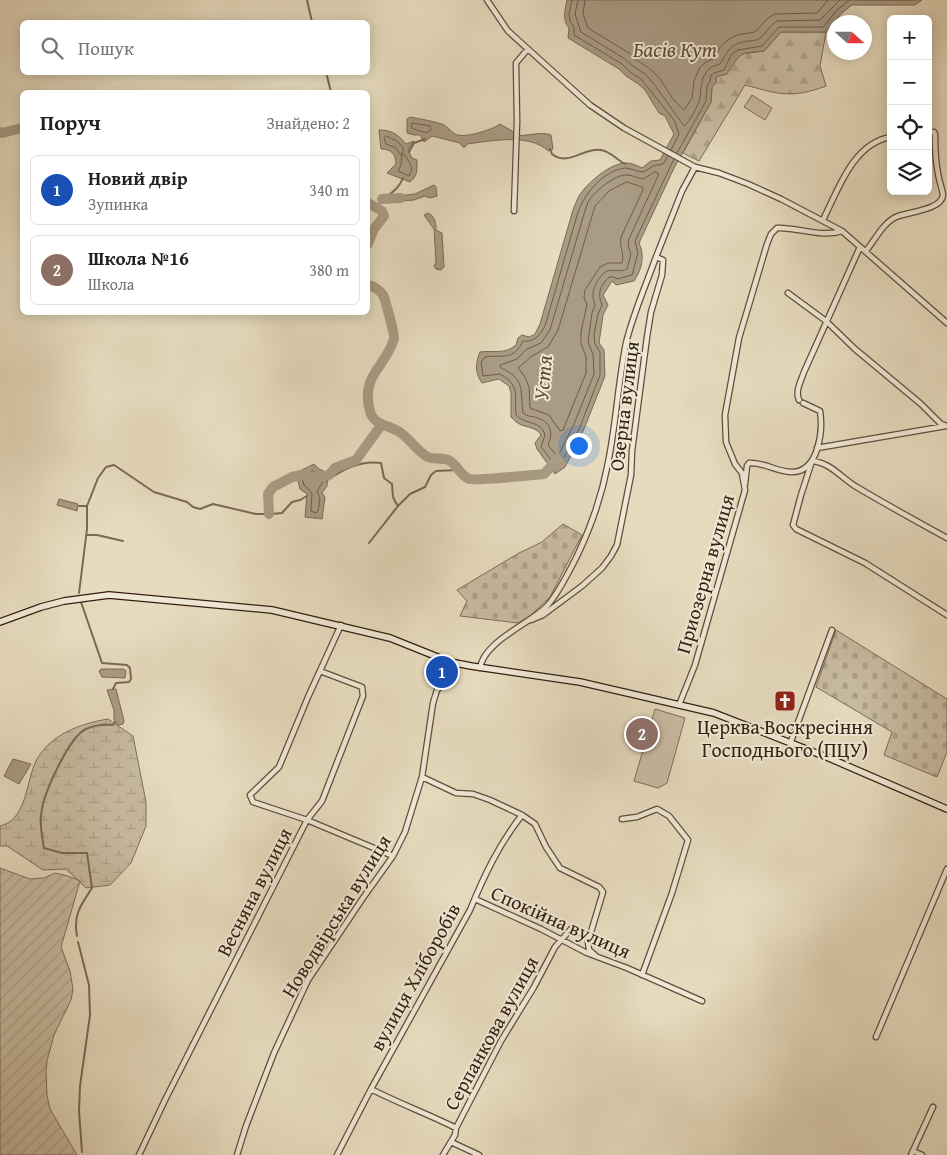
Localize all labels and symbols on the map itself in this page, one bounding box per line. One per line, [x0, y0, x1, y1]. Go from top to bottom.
north arrow [827, 15, 872, 60]
water label: Басів Кут [633, 34, 717, 65]
street label: Озерна вулиця [601, 339, 646, 473]
water label: Устя [525, 354, 560, 402]
your location [566, 433, 592, 459]
street label: Приозерна вулиця [668, 491, 741, 657]
pin: 1 [426, 653, 458, 691]
church icon: Церква Воскресіння Господнього (ПЦУ) [773, 689, 797, 713]
place label: Церква Воскресіння Господнього (ПЦУ) [697, 712, 873, 764]
pin: 2 [626, 715, 658, 753]
street label: Весняна вулиця [209, 822, 299, 961]
street label: Новодвірська вулиця [274, 829, 398, 1003]
street label: Спокійна вулиця [487, 878, 636, 965]
street label: вулиця Хліборобів [362, 898, 467, 1056]
street label: Серпанкова вулиця [436, 950, 545, 1115]

